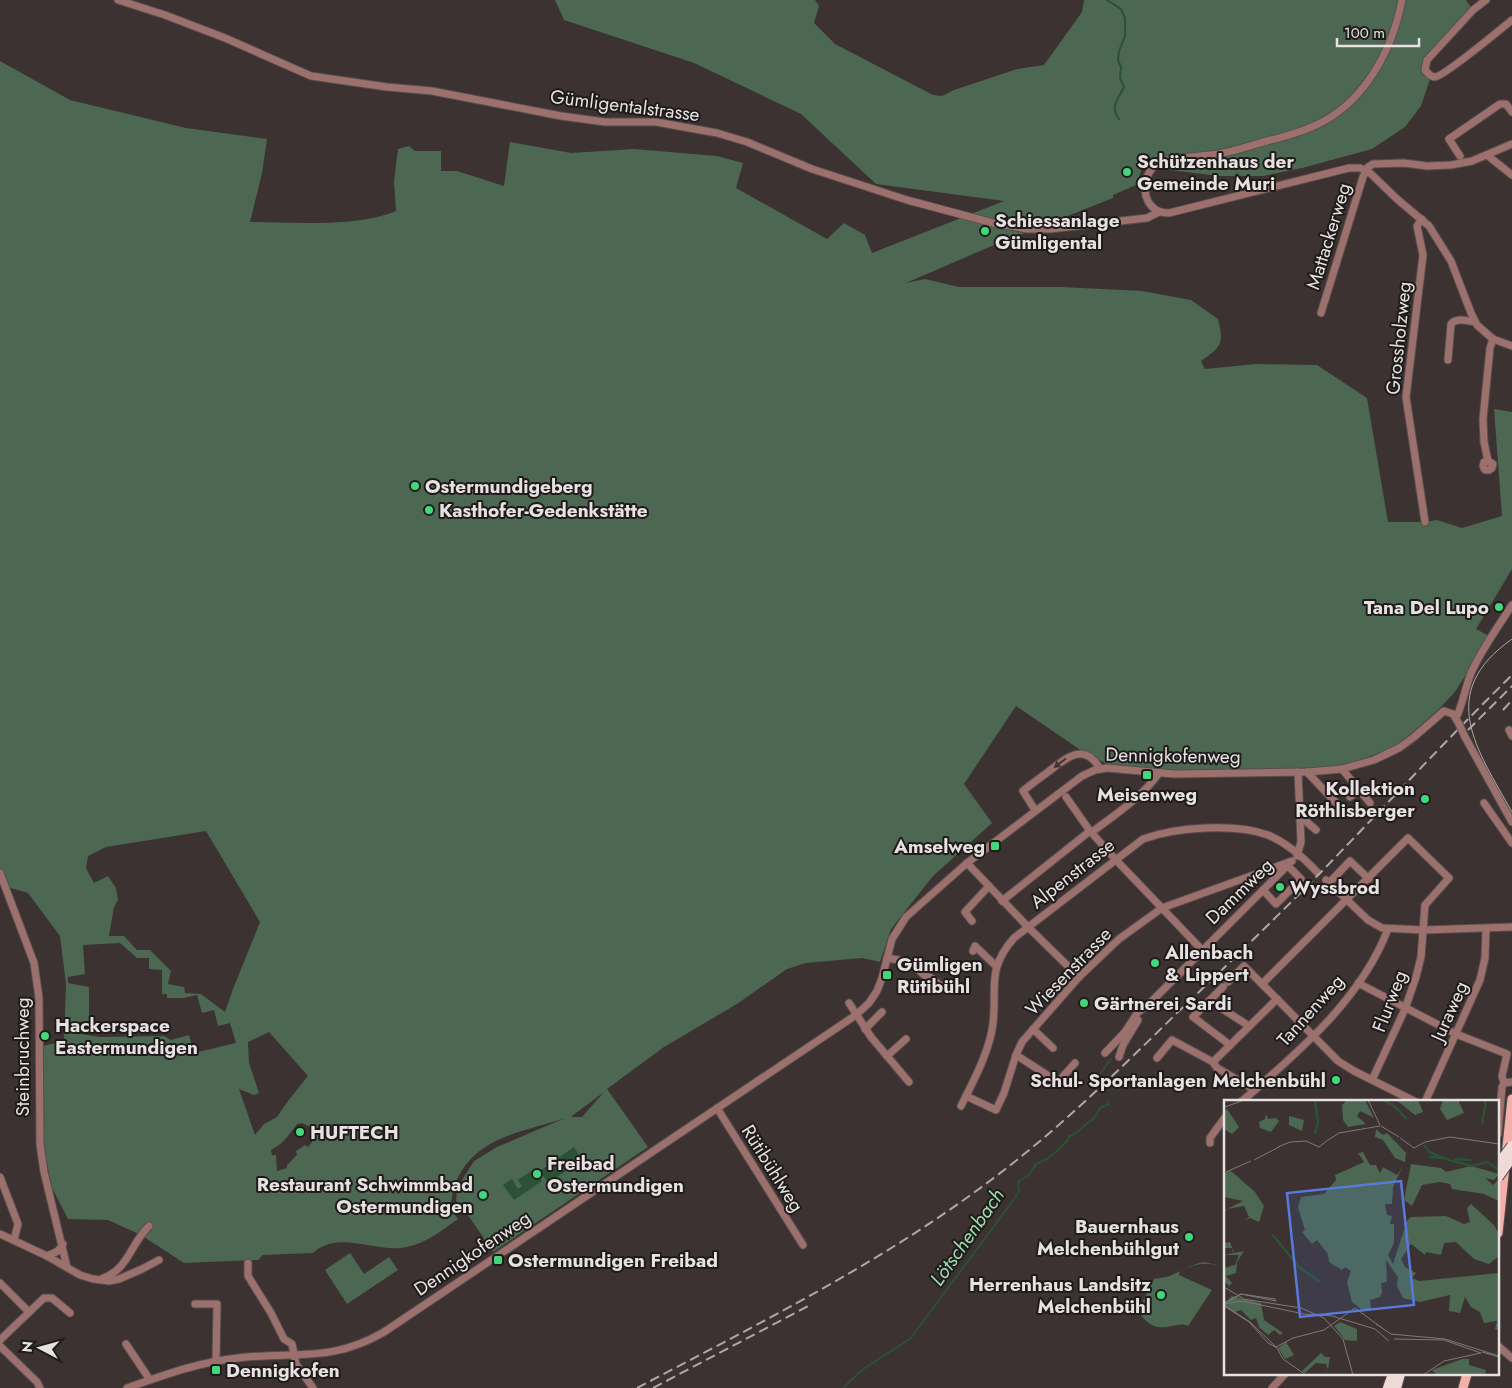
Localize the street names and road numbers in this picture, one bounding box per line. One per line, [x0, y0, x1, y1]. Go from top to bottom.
street label: Gümligentalstrasse [549, 83, 701, 128]
street label: Mattackerweg [1299, 180, 1357, 293]
street label: Grossholzweg [1379, 280, 1418, 396]
street label: Dennigkofenweg [1105, 741, 1241, 770]
street label: Alpenstrasse [1024, 832, 1120, 915]
street label: Dammweg [1199, 852, 1279, 931]
street label: Wiesenstrasse [1019, 921, 1118, 1022]
street label: Flurweg [1365, 966, 1414, 1036]
street label: Tannenweg [1271, 968, 1350, 1052]
street label: Juraweg [1423, 977, 1475, 1048]
street label: Steinbruchweg [9, 997, 36, 1117]
street label: Rütibühlweg [735, 1119, 810, 1217]
street label: Dennigkofenweg [409, 1204, 536, 1302]

